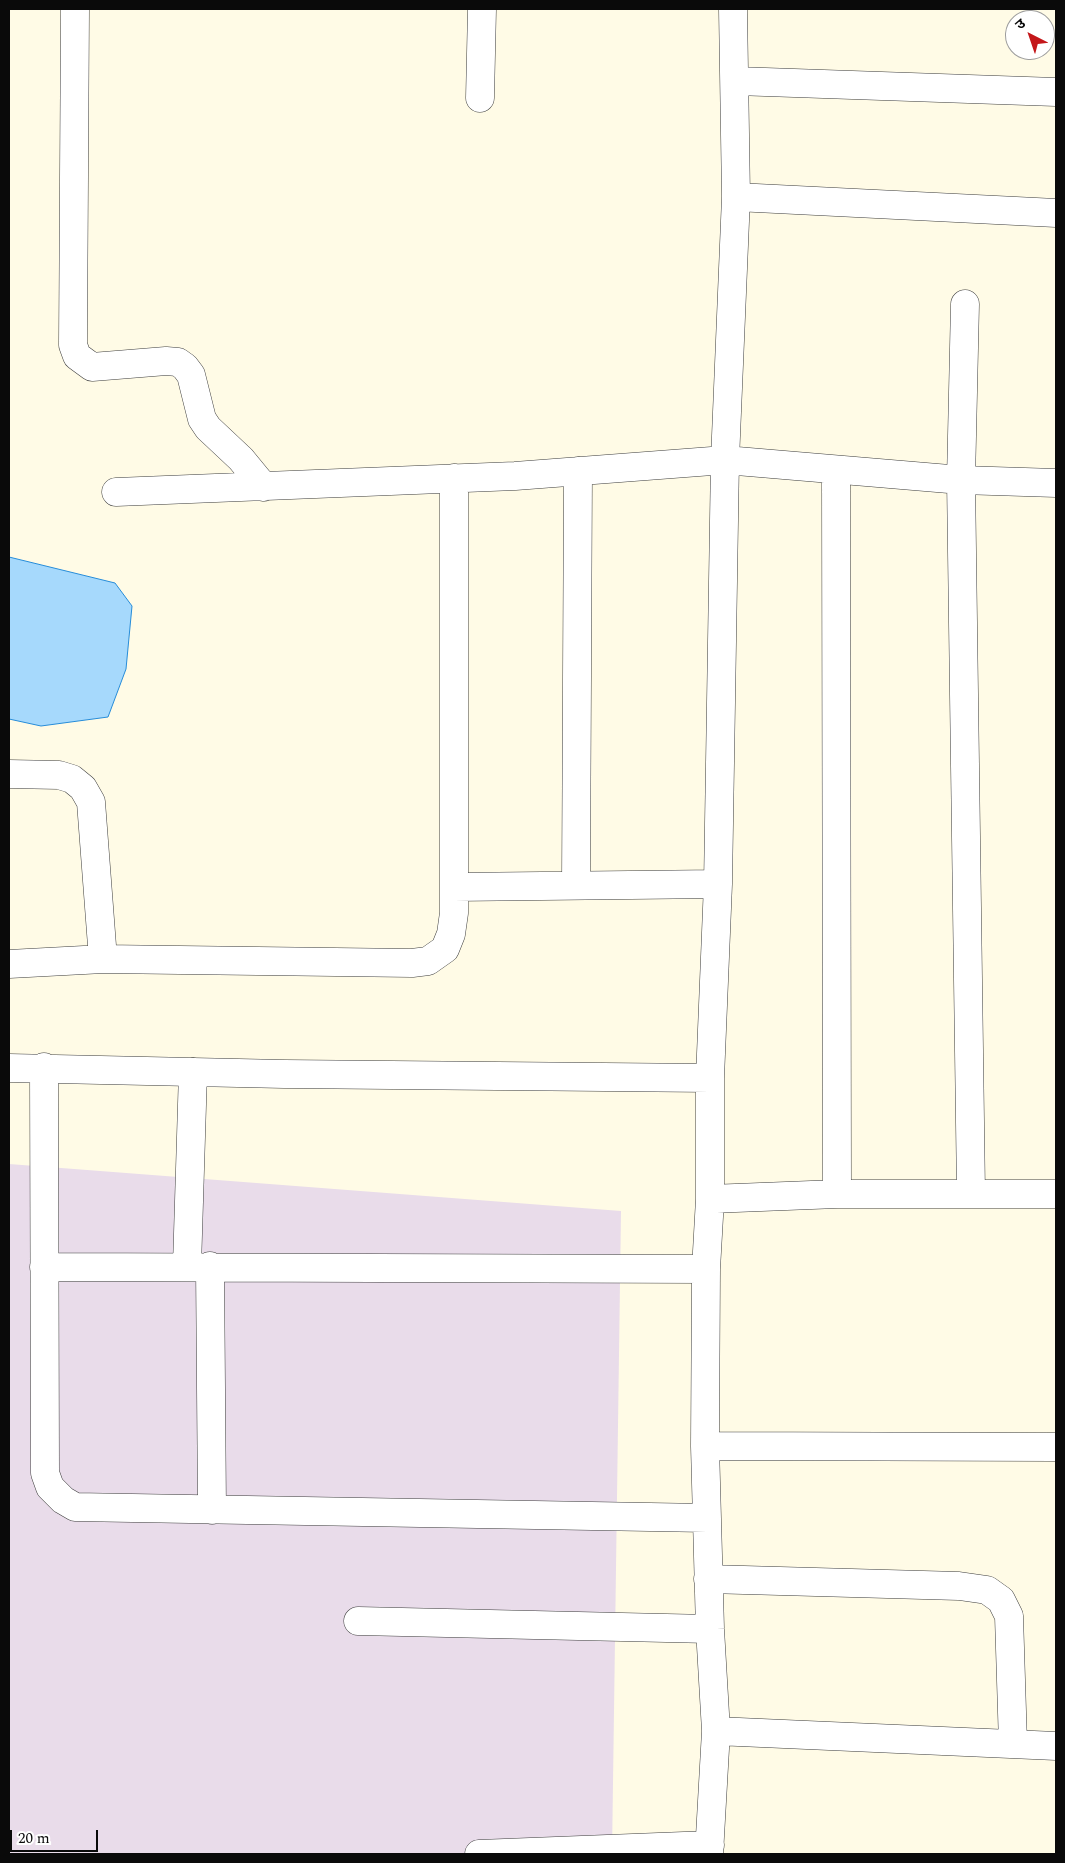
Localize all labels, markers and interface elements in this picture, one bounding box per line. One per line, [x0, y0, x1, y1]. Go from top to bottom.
north arrow [1005, 10, 1055, 60]
text: उ [1010, 13, 1030, 35]
scale bar [12, 1820, 100, 1852]
text: 20 m [18, 1827, 50, 1850]

